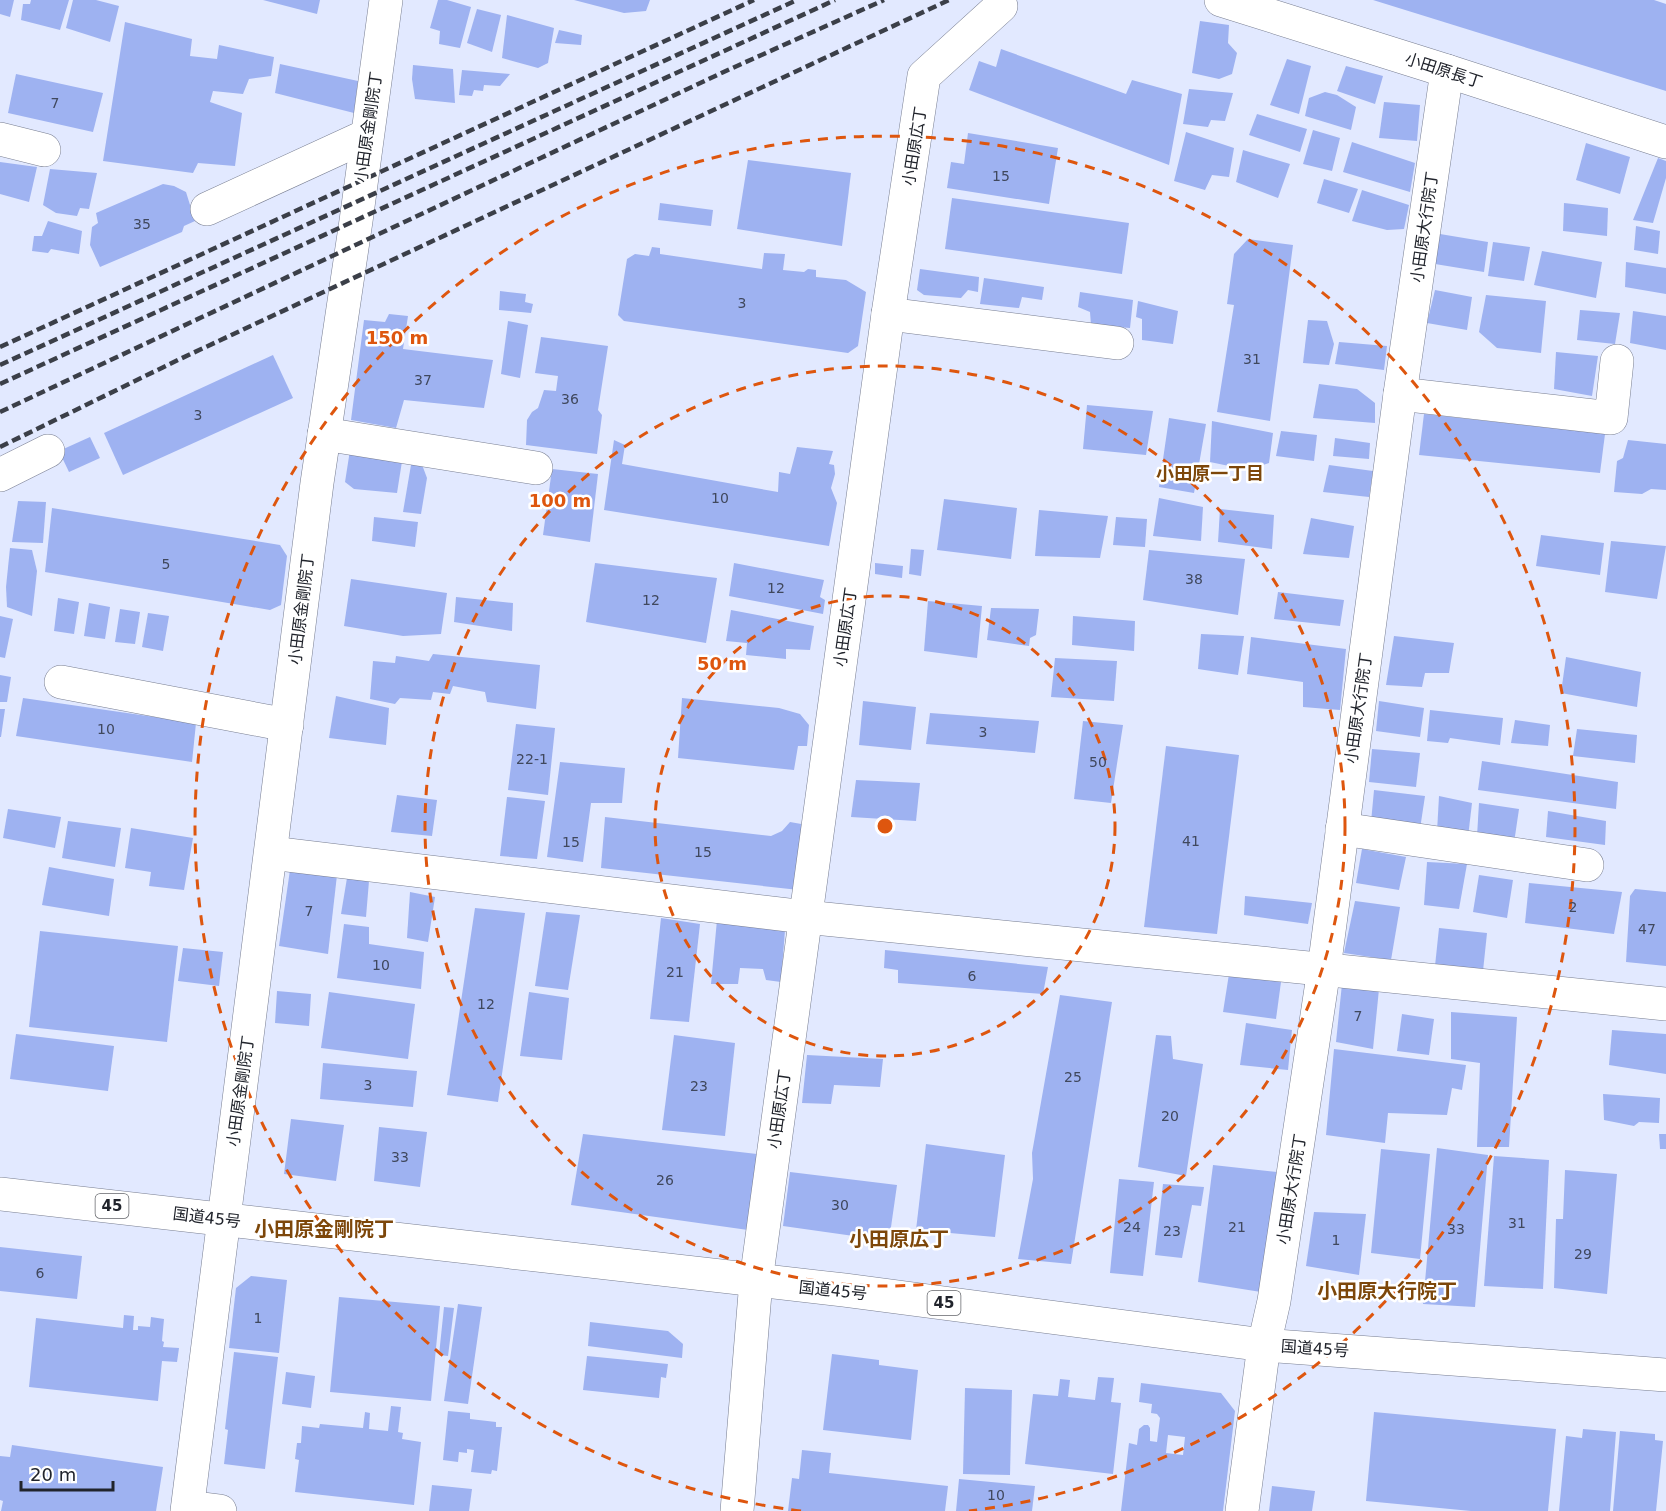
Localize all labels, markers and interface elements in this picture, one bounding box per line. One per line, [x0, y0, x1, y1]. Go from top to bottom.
street label: 小田原長丁 [1403, 49, 1485, 92]
street label: 小田原金剛院丁 [351, 70, 386, 184]
house number: 7 [51, 95, 59, 111]
street label: 小田原広丁 [899, 105, 930, 187]
house number: 15 [992, 168, 1010, 184]
street label: 小田原大行院丁 [1407, 170, 1442, 284]
house number: 35 [133, 216, 151, 232]
house number: 3 [738, 295, 746, 311]
text: 150 m [366, 327, 428, 348]
house number: 31 [1243, 351, 1261, 367]
house number: 37 [414, 372, 432, 388]
house number: 36 [561, 391, 579, 407]
house number: 3 [194, 407, 202, 423]
district label: 小田原一丁目 [1156, 463, 1264, 484]
text: 100 m [529, 490, 591, 511]
house number: 10 [711, 490, 729, 506]
street label: 小田原金剛院丁 [285, 552, 318, 666]
house number: 5 [162, 556, 170, 572]
house number: 38 [1185, 571, 1203, 587]
house number: 12 [767, 580, 785, 596]
street label: 小田原広丁 [831, 586, 860, 668]
house number: 12 [642, 592, 660, 608]
street label: 小田原大行院丁 [1341, 651, 1376, 765]
text: 50 m [697, 653, 747, 674]
house number: 10 [97, 721, 115, 737]
house number: 3 [979, 724, 987, 740]
house number: 22-1 [516, 751, 548, 767]
house number: 50 [1089, 754, 1107, 770]
centre of rings [875, 816, 895, 836]
house number: 41 [1182, 833, 1200, 849]
house number: 15 [562, 834, 580, 850]
house number: 15 [694, 844, 712, 860]
house number: 2 [1569, 899, 1577, 915]
house number: 7 [305, 903, 313, 919]
house number: 47 [1638, 921, 1656, 937]
house number: 10 [372, 957, 390, 973]
house number: 21 [666, 964, 684, 980]
house number: 6 [968, 968, 977, 984]
house number: 12 [477, 996, 495, 1012]
house number: 7 [1354, 1008, 1362, 1024]
street label: 小田原金剛院丁 [223, 1034, 258, 1148]
street label: 小田原広丁 [765, 1068, 794, 1150]
house number: 25 [1064, 1069, 1082, 1085]
house number: 3 [364, 1077, 372, 1093]
house number: 23 [690, 1078, 708, 1094]
house number: 20 [1161, 1108, 1179, 1124]
street label: 小田原大行院丁 [1273, 1132, 1310, 1246]
house number: 33 [391, 1149, 409, 1165]
house number: 26 [656, 1172, 674, 1188]
road number: 45 [96, 1194, 128, 1218]
house number: 30 [831, 1197, 849, 1213]
street label: 国道45号 [172, 1204, 242, 1231]
house number: 31 [1508, 1215, 1526, 1231]
district label: 小田原金剛院丁 [254, 1217, 394, 1241]
house number: 24 [1123, 1219, 1141, 1235]
house number: 21 [1228, 1219, 1246, 1235]
house number: 33 [1447, 1221, 1465, 1237]
house number: 23 [1163, 1223, 1181, 1239]
district label: 小田原広丁 [849, 1227, 949, 1251]
house number: 1 [1332, 1232, 1340, 1248]
house number: 29 [1574, 1246, 1592, 1262]
house number: 6 [36, 1265, 45, 1281]
street label: 国道45号 [798, 1277, 868, 1304]
district label: 小田原大行院丁 [1317, 1279, 1457, 1303]
road number: 45 [928, 1291, 960, 1315]
house number: 1 [254, 1310, 262, 1326]
street label: 国道45号 [1280, 1337, 1350, 1360]
scale bar [21, 1454, 112, 1492]
text: 20 m [30, 1464, 76, 1485]
house number: 10 [987, 1487, 1005, 1503]

